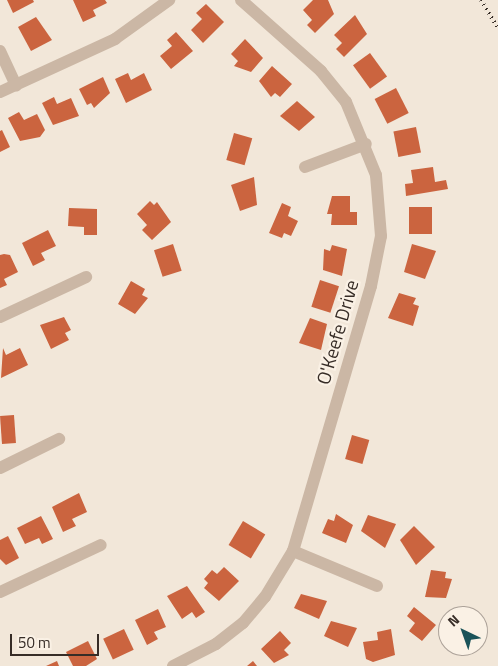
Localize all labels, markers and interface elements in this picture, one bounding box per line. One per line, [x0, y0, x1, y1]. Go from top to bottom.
street label: O'Keefe Drive [311, 277, 363, 387]
north arrow [438, 606, 488, 656]
text: N [443, 609, 464, 631]
scale bar [12, 624, 101, 656]
text: 50 m [18, 631, 51, 654]

